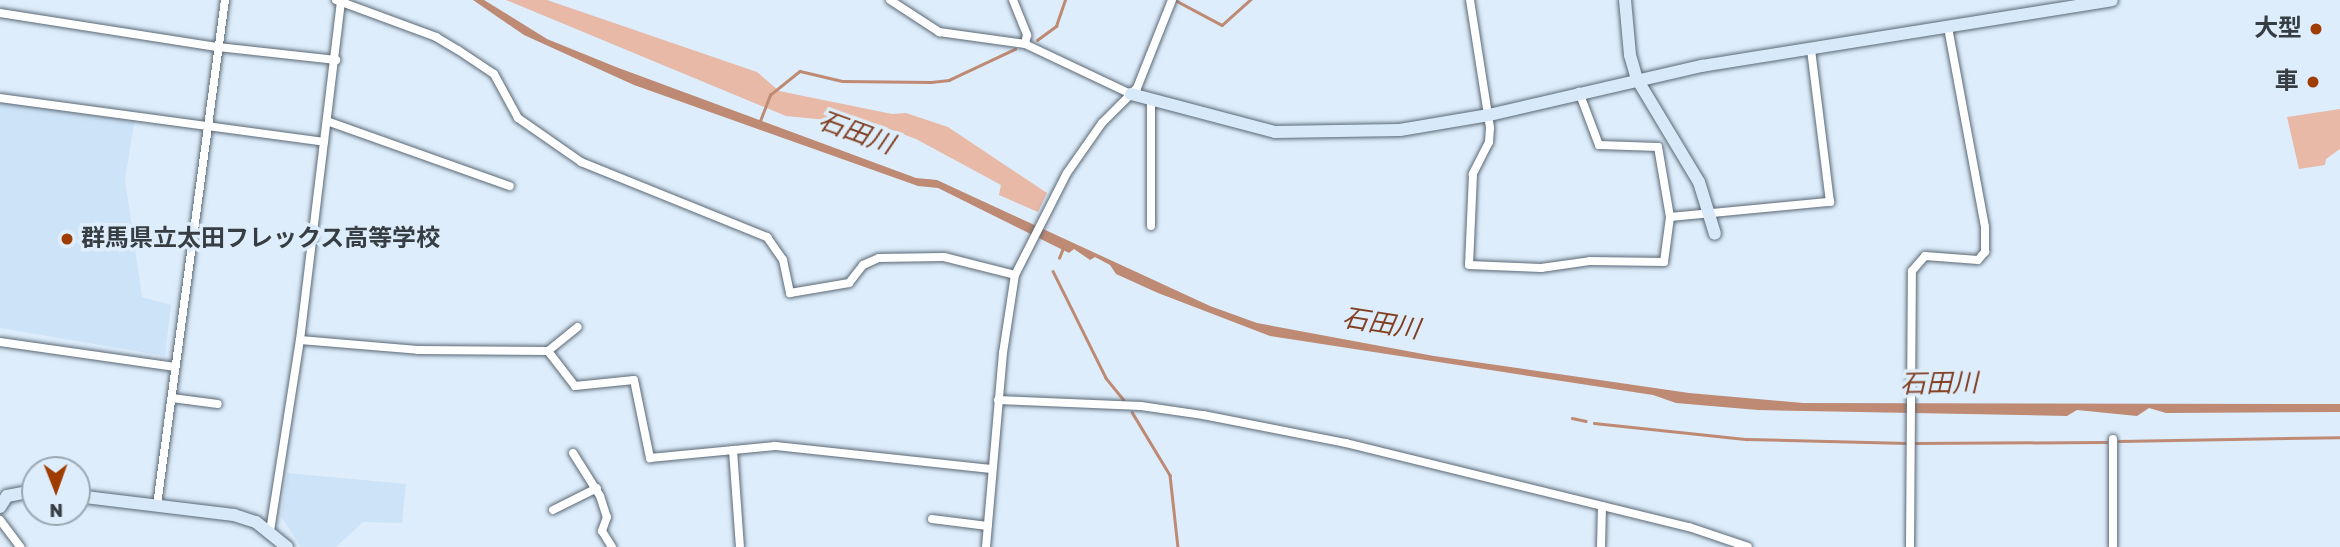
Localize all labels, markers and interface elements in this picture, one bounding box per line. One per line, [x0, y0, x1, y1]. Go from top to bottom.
place label: 大型 [2254, 15, 2302, 43]
marker: 大型 [2308, 21, 2324, 37]
place label: 車 [2275, 68, 2299, 96]
marker: 車 [2305, 74, 2321, 90]
water label: 石田川 [814, 105, 898, 161]
place label: 群馬県立太田フレックス高等学校 [81, 225, 441, 253]
marker: 群馬県立太田フレックス高等学校 [59, 231, 75, 247]
water label: 石田川 [1340, 302, 1422, 346]
water label: 石田川 [1900, 368, 1978, 400]
north arrow [21, 456, 91, 526]
text: N [49, 499, 63, 522]

